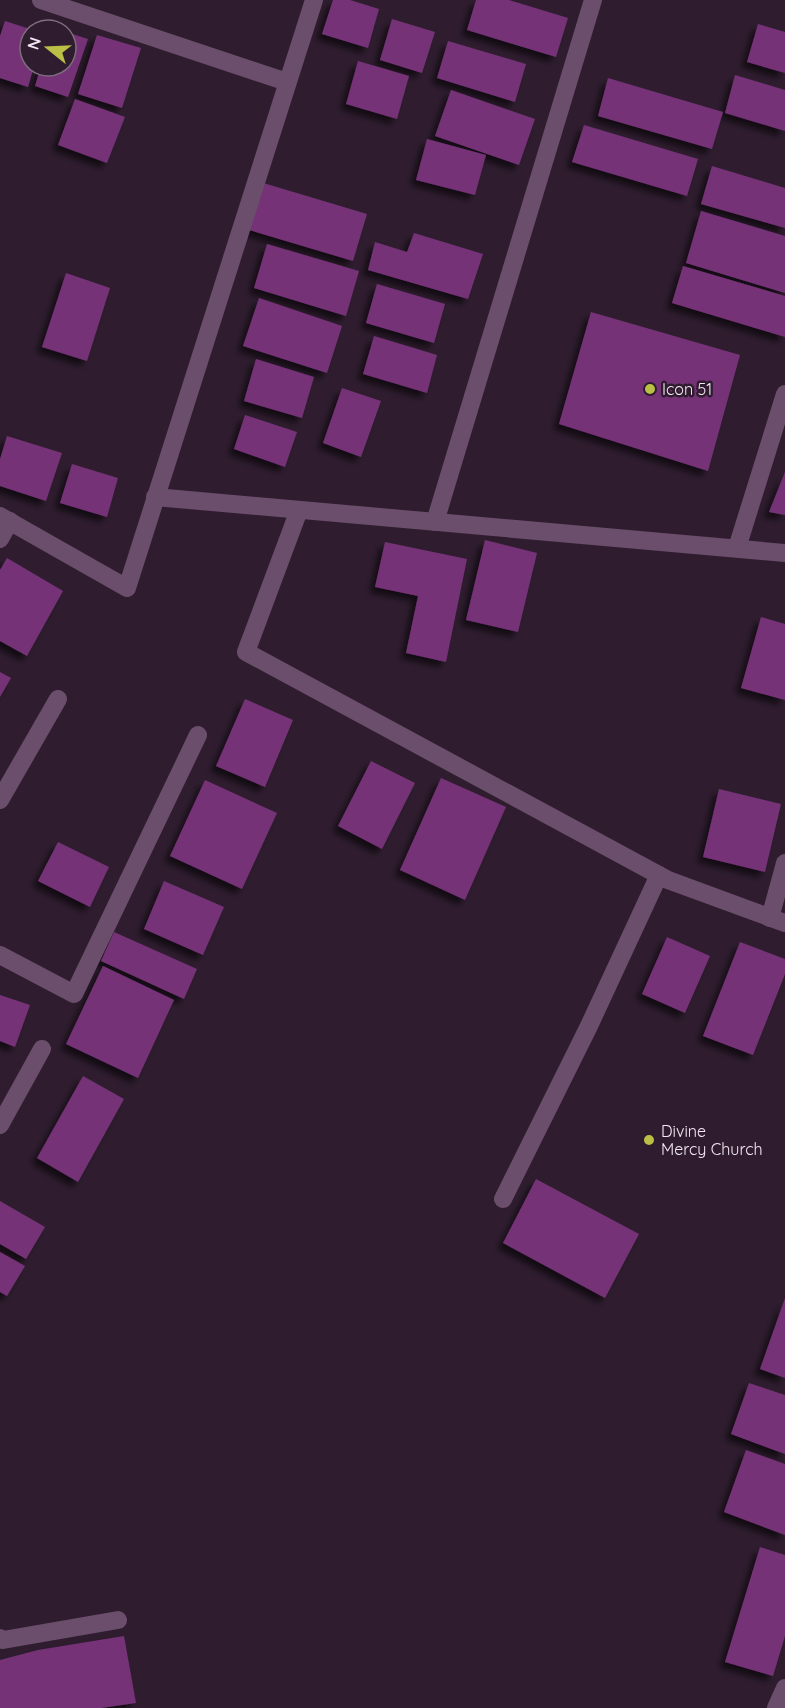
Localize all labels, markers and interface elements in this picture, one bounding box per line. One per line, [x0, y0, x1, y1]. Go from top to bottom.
north arrow [18, 18, 78, 78]
text: N [22, 35, 45, 52]
place label: Icon 51 [662, 379, 712, 399]
marker: Icon 51 [643, 382, 657, 396]
place label: Divine Mercy Church [661, 1121, 763, 1159]
marker: Divine Mercy Church [642, 1133, 656, 1147]

